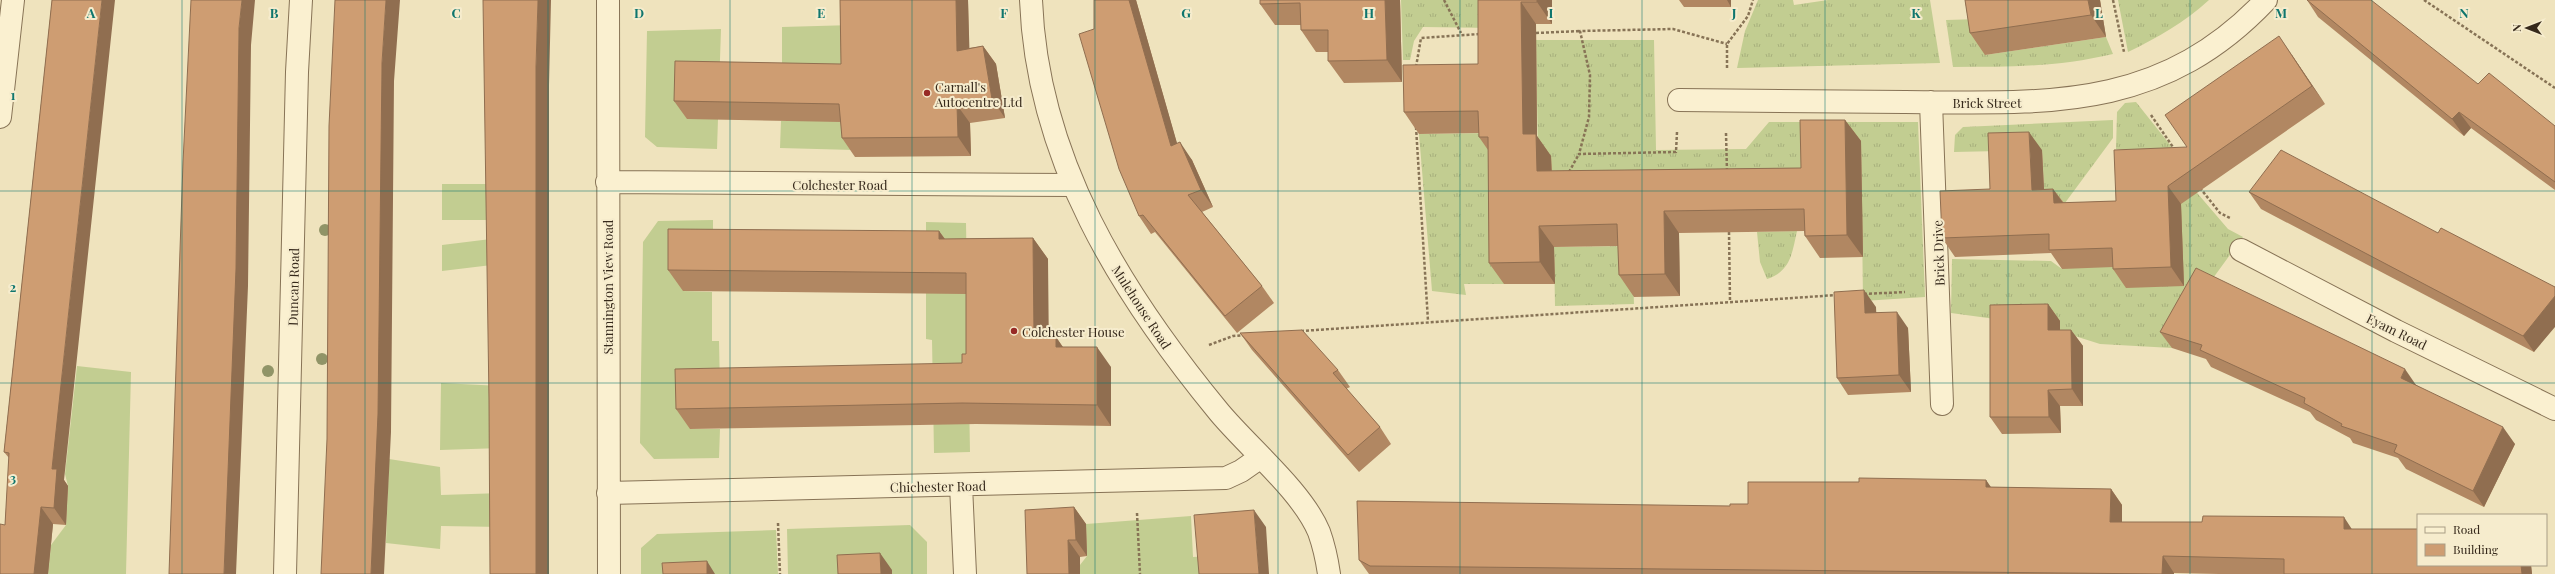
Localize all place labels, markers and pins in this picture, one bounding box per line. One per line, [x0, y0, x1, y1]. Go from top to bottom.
place label: Carnall's Autocentre Ltd [934, 78, 1023, 110]
marker: Carnall's Autocentre Ltd [922, 88, 932, 98]
place label: Colchester House [1022, 323, 1125, 340]
marker: Colchester House [1009, 326, 1019, 336]

